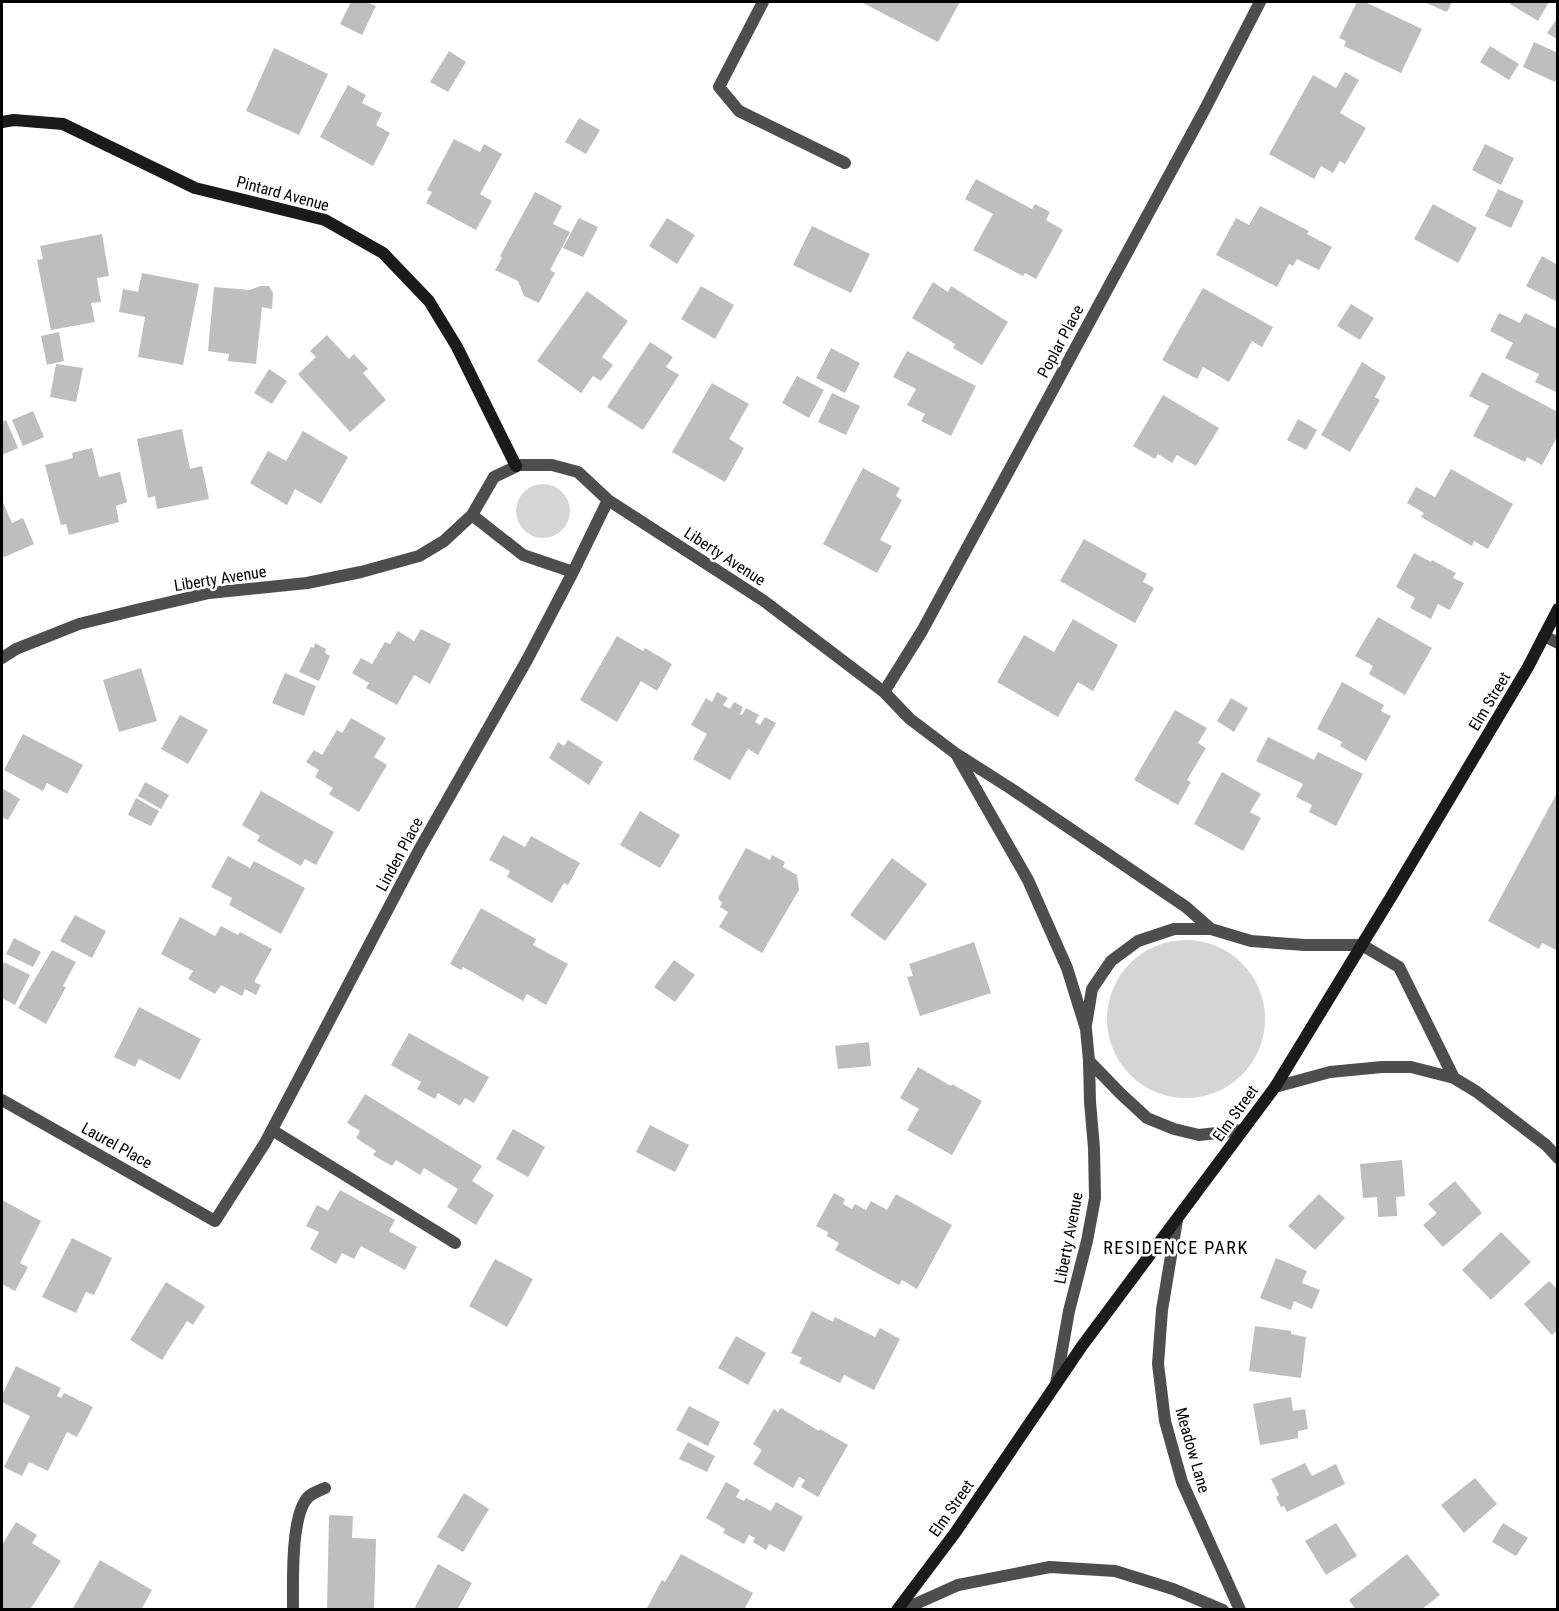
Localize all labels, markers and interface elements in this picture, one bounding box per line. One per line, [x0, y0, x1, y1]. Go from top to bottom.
street label: Pintard Avenue [234, 172, 331, 215]
street label: Poplar Place [1033, 302, 1088, 381]
street label: Liberty Avenue [681, 523, 769, 590]
street label: Liberty Avenue [173, 562, 268, 595]
street label: Elm Street [1465, 668, 1514, 734]
street label: Linden Place [372, 814, 427, 894]
street label: Elm Street [1209, 1081, 1262, 1145]
street label: Laurel Place [78, 1118, 155, 1173]
street label: Liberty Avenue [1050, 1191, 1087, 1286]
district label: RESIDENCE PARK [1103, 1237, 1249, 1258]
street label: Meadow Lane [1171, 1405, 1214, 1495]
street label: Elm Street [925, 1476, 978, 1540]

